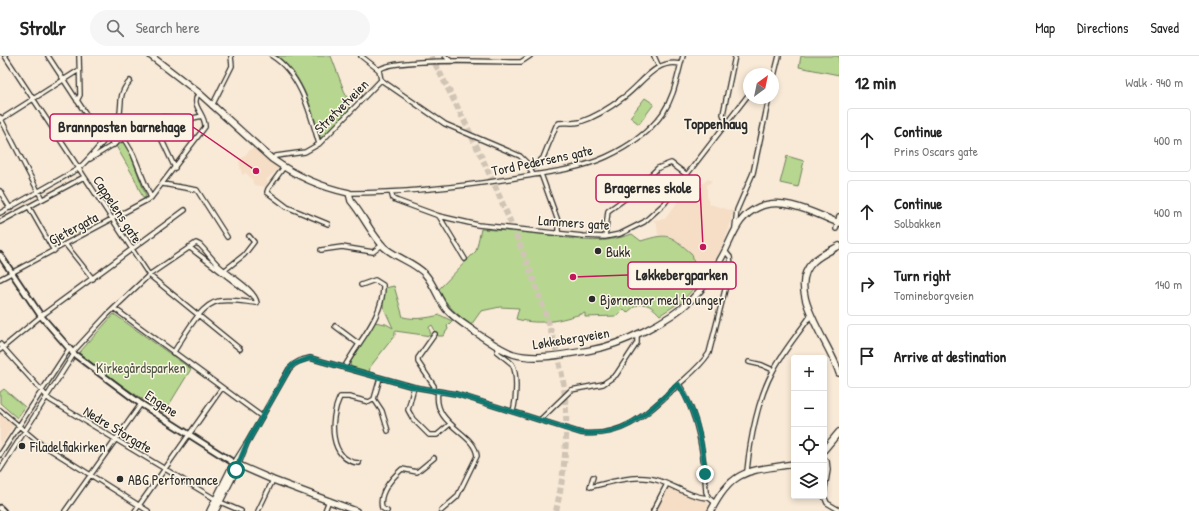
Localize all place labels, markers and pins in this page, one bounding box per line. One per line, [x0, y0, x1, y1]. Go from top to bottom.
callout: Brannposten barnehage [50, 114, 193, 141]
callout: Bragernes skole [596, 175, 700, 202]
place label: Bukk [606, 242, 631, 261]
marker: Bukk [593, 246, 603, 256]
callout: Løkkebergparken [628, 262, 736, 289]
place label: Bjørnemor med to unger [600, 290, 725, 310]
marker: Bjørnemor med to unger [587, 294, 597, 304]
place label: Filadelfiakirken [29, 437, 106, 456]
marker: Filadelfiakirken [17, 441, 27, 451]
place label: ABG Performance [128, 470, 218, 489]
marker: ABG Performance [115, 474, 125, 484]

